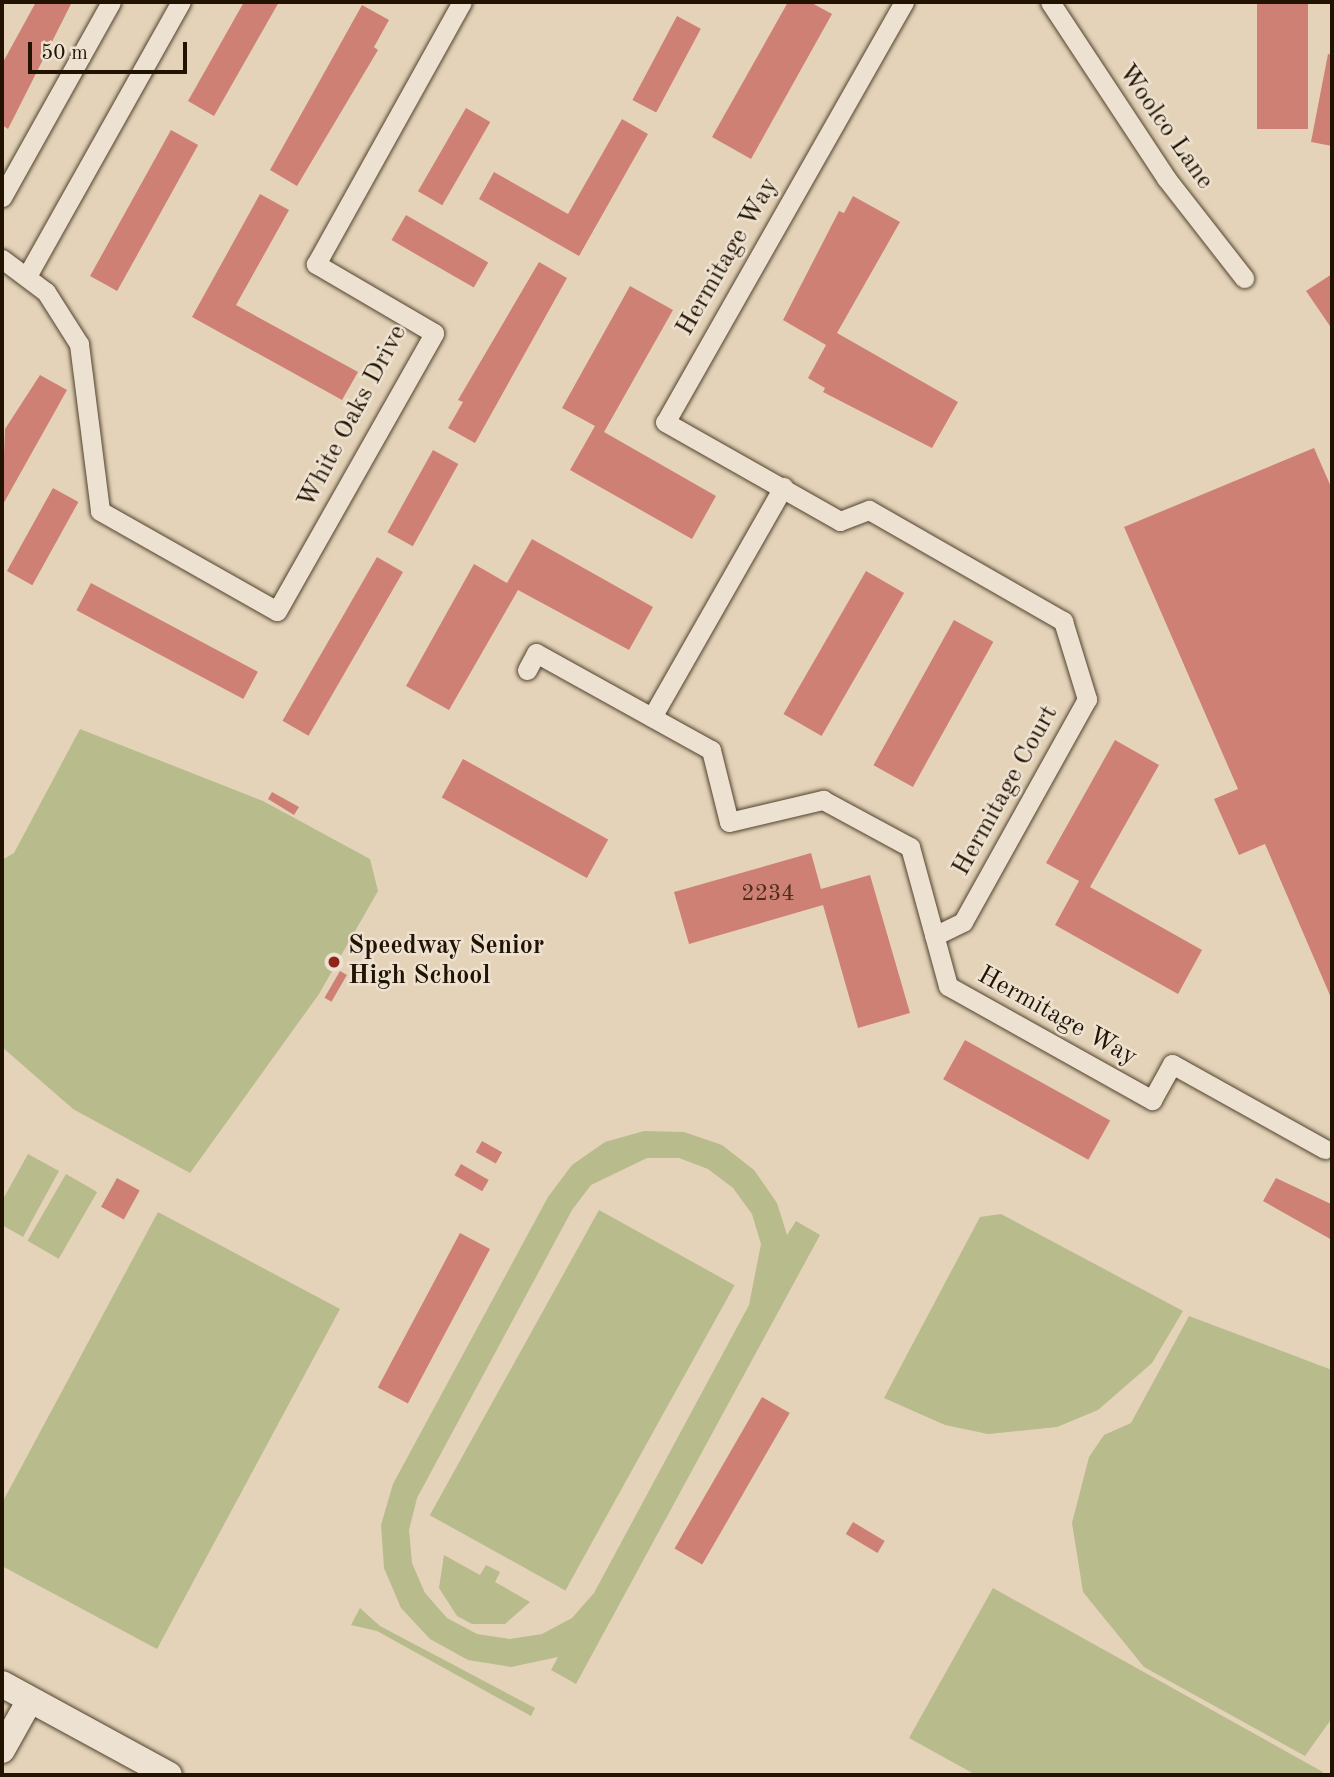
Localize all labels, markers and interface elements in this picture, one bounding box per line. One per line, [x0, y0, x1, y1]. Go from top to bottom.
scale bar [32, 28, 191, 72]
text: 50 m [41, 43, 88, 64]
street label: Woolco Lane [1110, 58, 1220, 196]
street label: Hermitage Way [670, 172, 786, 342]
street label: White Oaks Drive [292, 320, 414, 514]
street label: Hermitage Court [946, 700, 1066, 882]
house number: 2234 [741, 880, 795, 908]
place label: Speedway Senior High School [348, 931, 544, 992]
marker: Speedway Senior High School [326, 954, 342, 970]
street label: Hermitage Way [972, 960, 1142, 1074]

